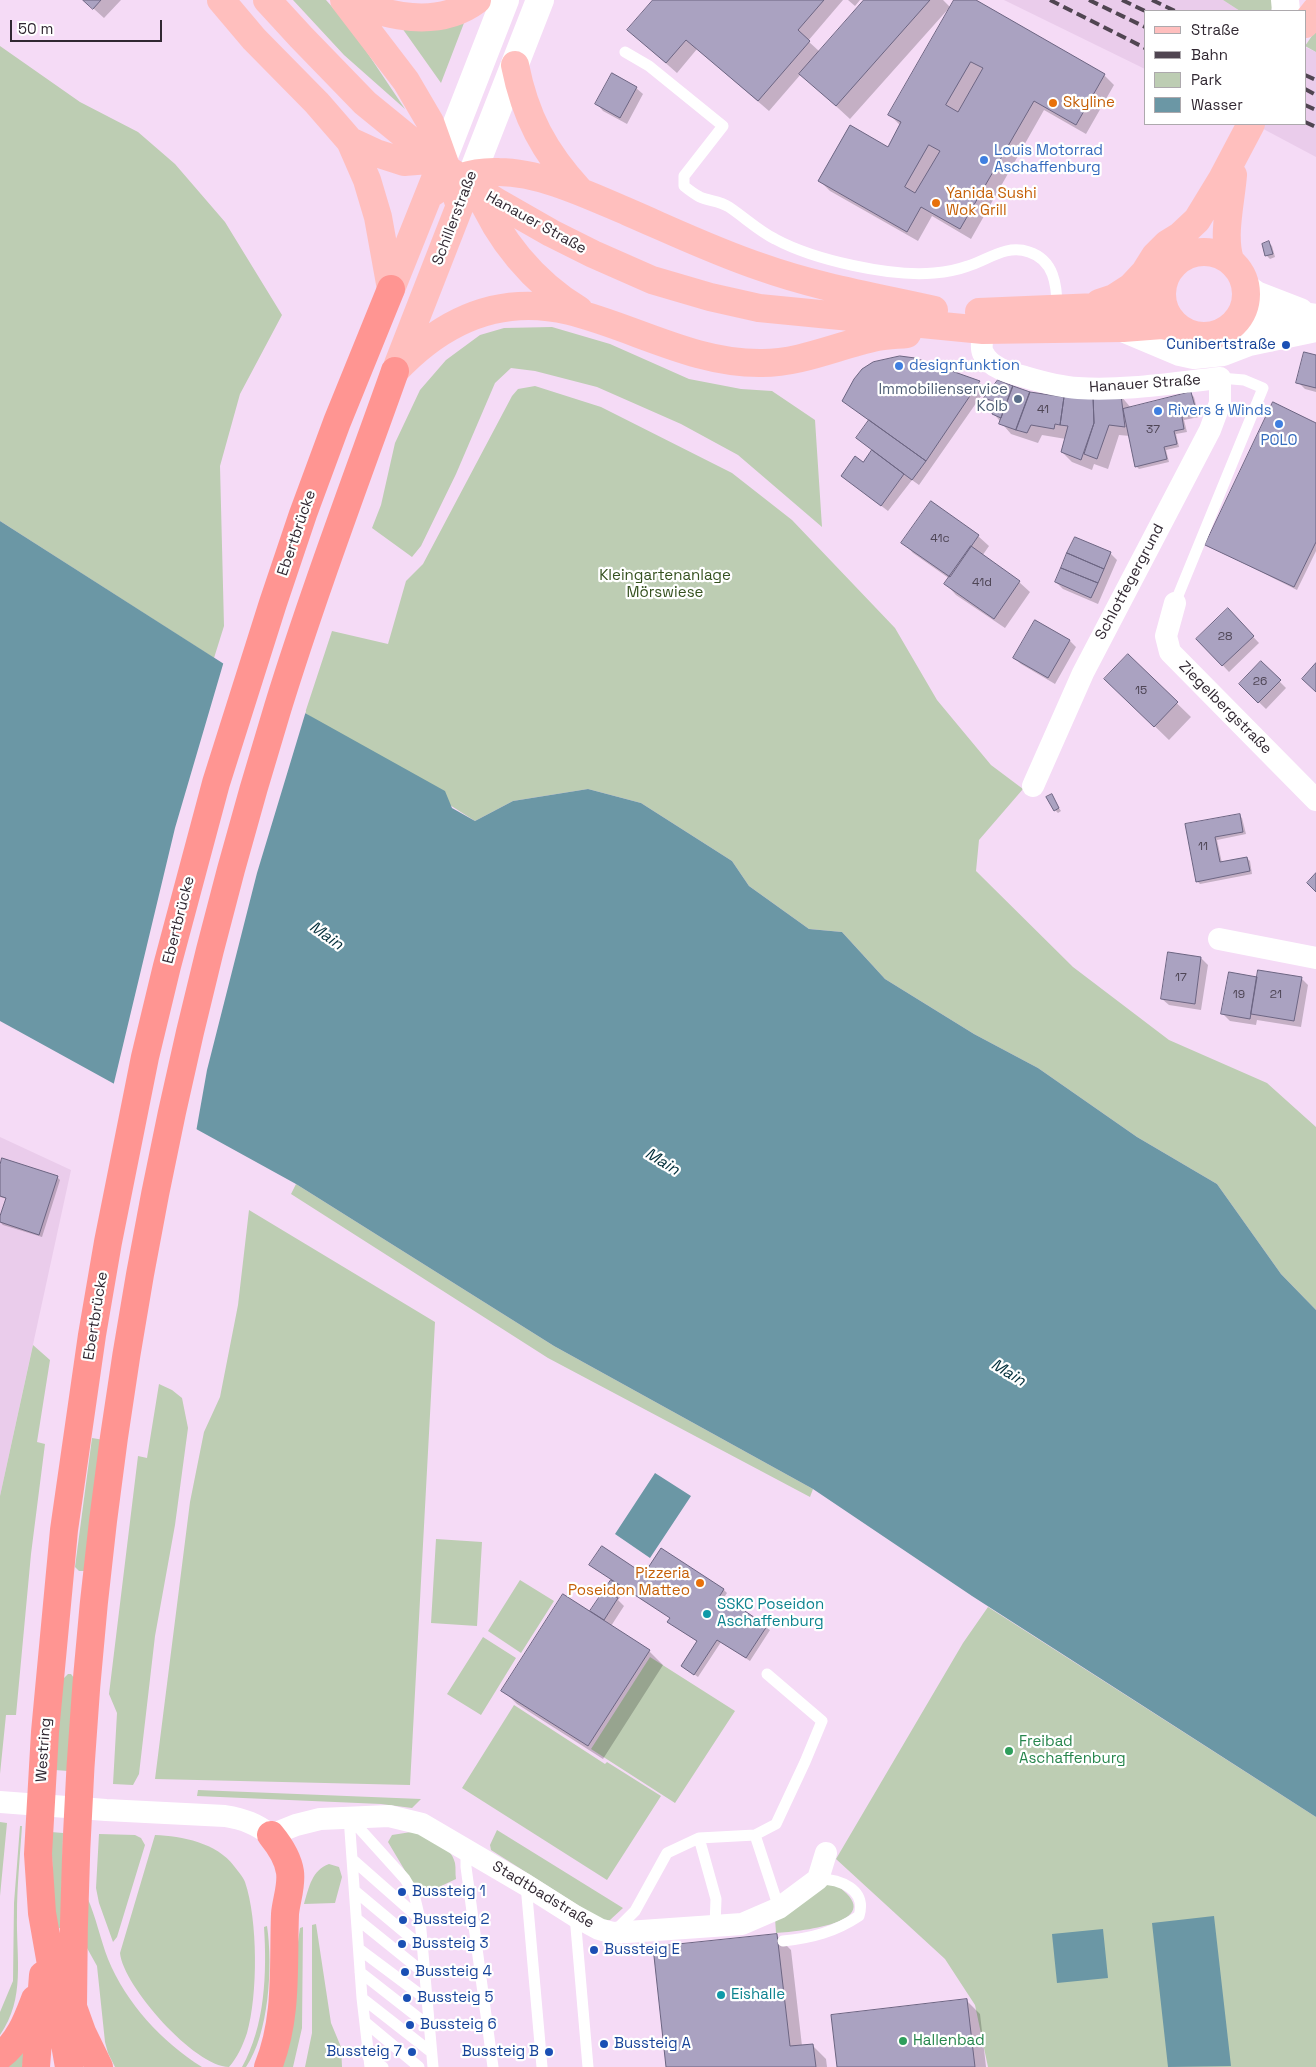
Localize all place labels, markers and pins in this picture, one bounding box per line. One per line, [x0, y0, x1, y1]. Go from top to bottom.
place label: Skyline [1063, 94, 1115, 112]
marker: Skyline [1047, 97, 1059, 109]
place label: Louis Motorrad Aschaffenburg [994, 142, 1103, 177]
marker: Louis Motorrad Aschaffenburg [978, 154, 990, 166]
place label: Yanida Sushi Wok Grill [946, 185, 1037, 220]
marker: Yanida Sushi Wok Grill [930, 197, 942, 209]
place label: Cunibertstraße [1166, 336, 1276, 354]
marker: Cunibertstraße [1280, 339, 1292, 351]
place label: designfunktion [909, 357, 1020, 375]
marker: designfunktion [893, 360, 905, 372]
place label: Immobilienservice Kolb [878, 381, 1008, 416]
marker: Immobilienservice Kolb [1012, 393, 1024, 405]
place label: Rivers & Winds [1168, 402, 1272, 420]
marker: Rivers & Winds [1152, 405, 1164, 417]
marker: POLO [1273, 418, 1285, 430]
place label: POLO [1261, 432, 1297, 450]
place label: Pizzeria Poseidon Matteo [568, 1565, 690, 1600]
marker: Pizzeria Poseidon Matteo [694, 1577, 706, 1589]
place label: SSKC Poseidon Aschaffenburg [717, 1596, 824, 1631]
marker: SSKC Poseidon Aschaffenburg [701, 1608, 713, 1620]
place label: Freibad Aschaffenburg [1019, 1733, 1126, 1768]
marker: Freibad Aschaffenburg [1003, 1745, 1015, 1757]
place label: Bussteig 1 [412, 1883, 486, 1901]
marker: Bussteig 1 [396, 1886, 408, 1898]
place label: Bussteig 2 [413, 1911, 489, 1929]
marker: Bussteig 2 [397, 1914, 409, 1926]
place label: Bussteig 3 [412, 1935, 488, 1953]
marker: Bussteig 3 [396, 1938, 408, 1950]
place label: Bussteig E [604, 1941, 680, 1959]
marker: Bussteig E [588, 1944, 600, 1956]
place label: Bussteig 4 [415, 1963, 492, 1981]
marker: Bussteig 4 [399, 1966, 411, 1978]
place label: Eishalle [731, 1986, 785, 2004]
place label: Bussteig 5 [417, 1989, 493, 2007]
marker: Eishalle [715, 1989, 727, 2001]
marker: Bussteig 5 [401, 1992, 413, 2004]
place label: Bussteig 6 [420, 2016, 497, 2034]
marker: Bussteig 6 [404, 2019, 416, 2031]
place label: Hallenbad [913, 2032, 985, 2050]
place label: Bussteig A [614, 2035, 691, 2053]
marker: Hallenbad [897, 2035, 909, 2047]
marker: Bussteig A [598, 2038, 610, 2050]
place label: Bussteig 7 [326, 2043, 402, 2061]
place label: Bussteig B [462, 2043, 539, 2061]
marker: Bussteig 7 [406, 2046, 418, 2058]
marker: Bussteig B [543, 2046, 555, 2058]

